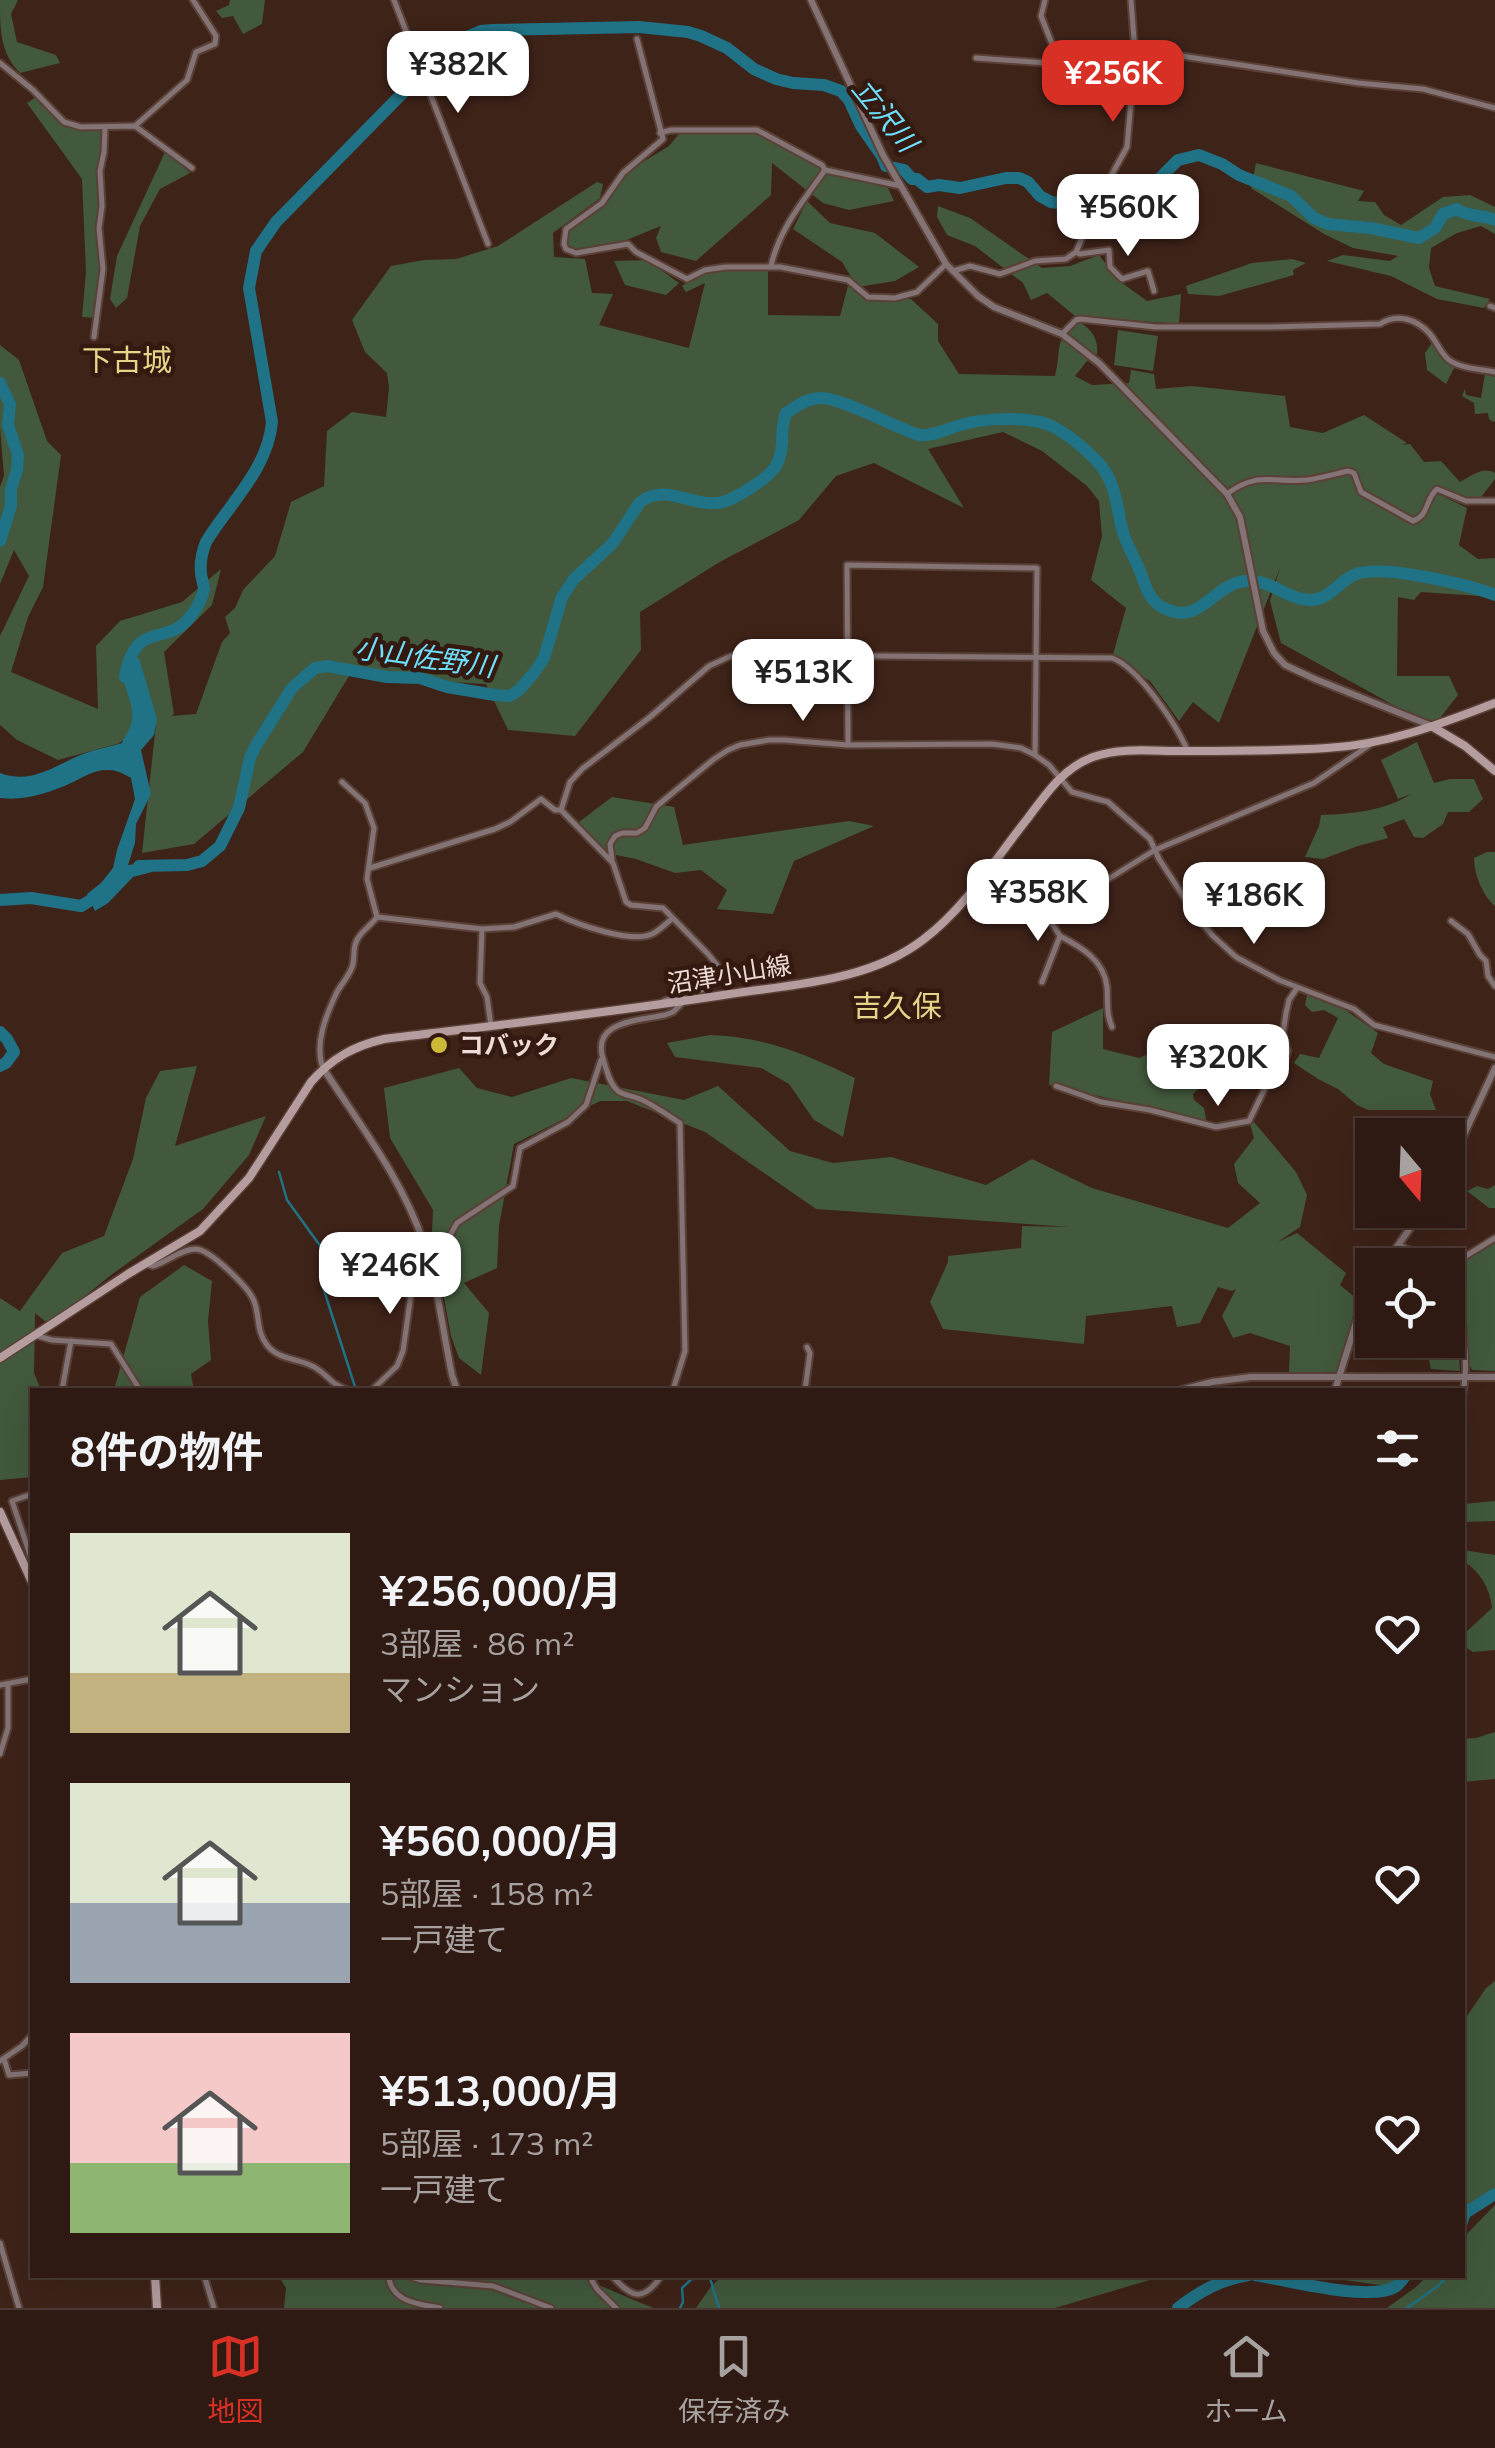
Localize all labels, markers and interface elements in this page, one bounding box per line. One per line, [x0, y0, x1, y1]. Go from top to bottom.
pin: ¥382K [388, 31, 528, 116]
pin: ¥256K [1043, 40, 1183, 125]
text: ¥382K [409, 43, 507, 83]
text: ¥256K [1064, 52, 1162, 92]
water label: 立沢川 [845, 71, 927, 161]
pin: ¥560K [1058, 174, 1198, 259]
text: ¥560K [1079, 186, 1177, 226]
district label: 下古城 [82, 341, 172, 379]
water label: 小山佐野川 [353, 629, 500, 684]
pin: ¥513K [733, 639, 873, 724]
text: ¥513K [754, 651, 852, 691]
pin: ¥358K [968, 859, 1108, 944]
pin: ¥186K [1184, 862, 1324, 947]
text: ¥358K [989, 871, 1087, 911]
text: ¥186K [1205, 874, 1303, 914]
street label: 沼津小山線 [665, 948, 793, 999]
district label: 吉久保 [852, 987, 942, 1025]
pin: ¥320K [1148, 1024, 1288, 1109]
place label: コバック [459, 1029, 559, 1060]
marker: コバック [428, 1034, 450, 1056]
text: ¥320K [1169, 1036, 1267, 1076]
north arrow [1355, 1118, 1465, 1228]
map controls [1355, 1118, 1465, 1358]
pin: ¥246K [320, 1232, 460, 1317]
text: ¥246K [341, 1244, 439, 1284]
button: locate [1355, 1248, 1465, 1358]
icon: filters [1370, 1421, 1425, 1476]
text: 8件の物件 [70, 1425, 263, 1478]
text: ¥256,000/月 [380, 1564, 622, 1617]
icon: home [150, 1573, 270, 1693]
icon: heart [1370, 1606, 1425, 1661]
text: 3部屋 · 86 m² [380, 1623, 574, 1663]
text: マンション [380, 1669, 540, 1709]
text: ¥560,000/月 [380, 1814, 622, 1867]
icon: home [150, 1823, 270, 1943]
icon: heart [1370, 1856, 1425, 1911]
text: 5部屋 · 158 m² [380, 1873, 594, 1913]
text: 一戸建て [380, 1919, 508, 1959]
text: ¥513,000/月 [380, 2064, 622, 2117]
icon: home [150, 2073, 270, 2193]
icon: heart [1370, 2106, 1425, 2161]
text: 5部屋 · 173 m² [380, 2123, 594, 2163]
text: 一戸建て [380, 2169, 508, 2209]
tab: 地図 [207, 2329, 263, 2429]
tab: 保存済み [678, 2329, 790, 2429]
tab: ホーム [1205, 2329, 1288, 2429]

